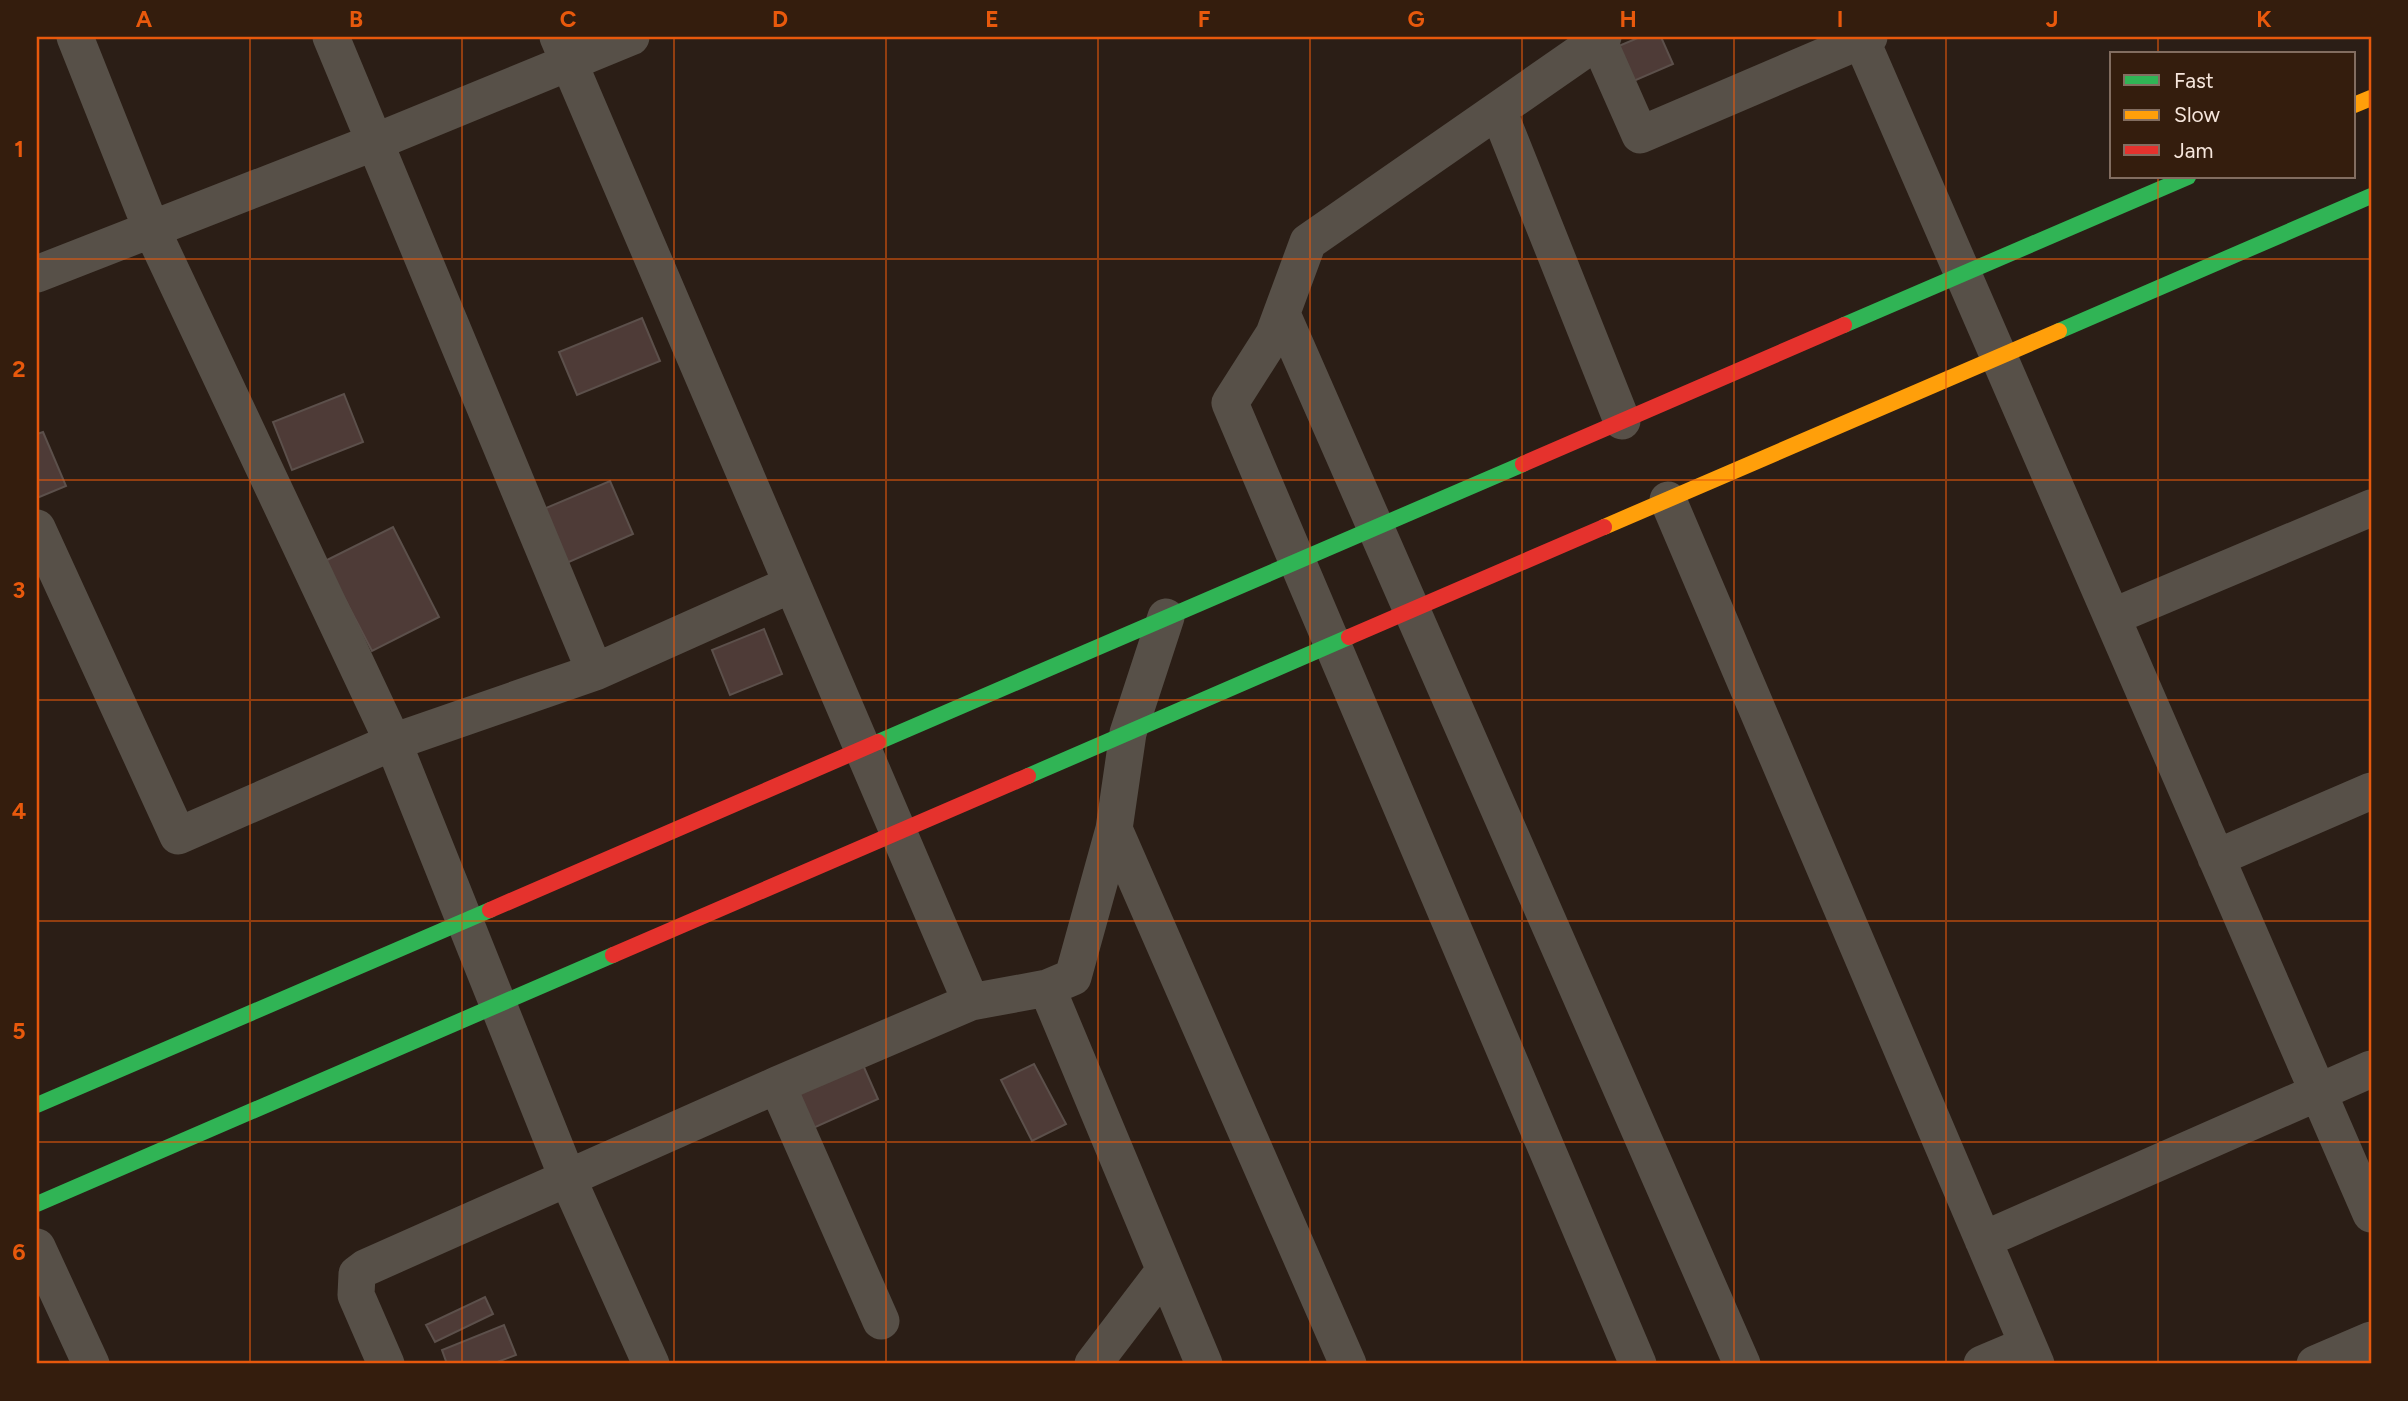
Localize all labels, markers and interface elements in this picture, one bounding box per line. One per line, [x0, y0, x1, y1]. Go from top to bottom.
text: A [136, 5, 153, 33]
text: B [349, 5, 363, 33]
text: C [560, 5, 577, 33]
text: D [772, 5, 788, 33]
text: E [985, 5, 999, 33]
text: F [1198, 5, 1211, 33]
text: G [1407, 5, 1425, 33]
text: H [1619, 5, 1637, 33]
text: I [1837, 5, 1843, 33]
text: J [2046, 5, 2058, 33]
text: K [2256, 5, 2272, 33]
legend [2110, 52, 2356, 178]
text: Fast [2174, 68, 2214, 93]
text: Slow [2174, 102, 2220, 127]
text: 1 [14, 135, 24, 163]
text: Jam [2174, 138, 2213, 163]
text: 2 [12, 355, 26, 383]
text: 3 [13, 576, 25, 604]
text: 4 [12, 797, 26, 825]
text: 5 [12, 1017, 26, 1045]
text: 6 [12, 1238, 26, 1266]

